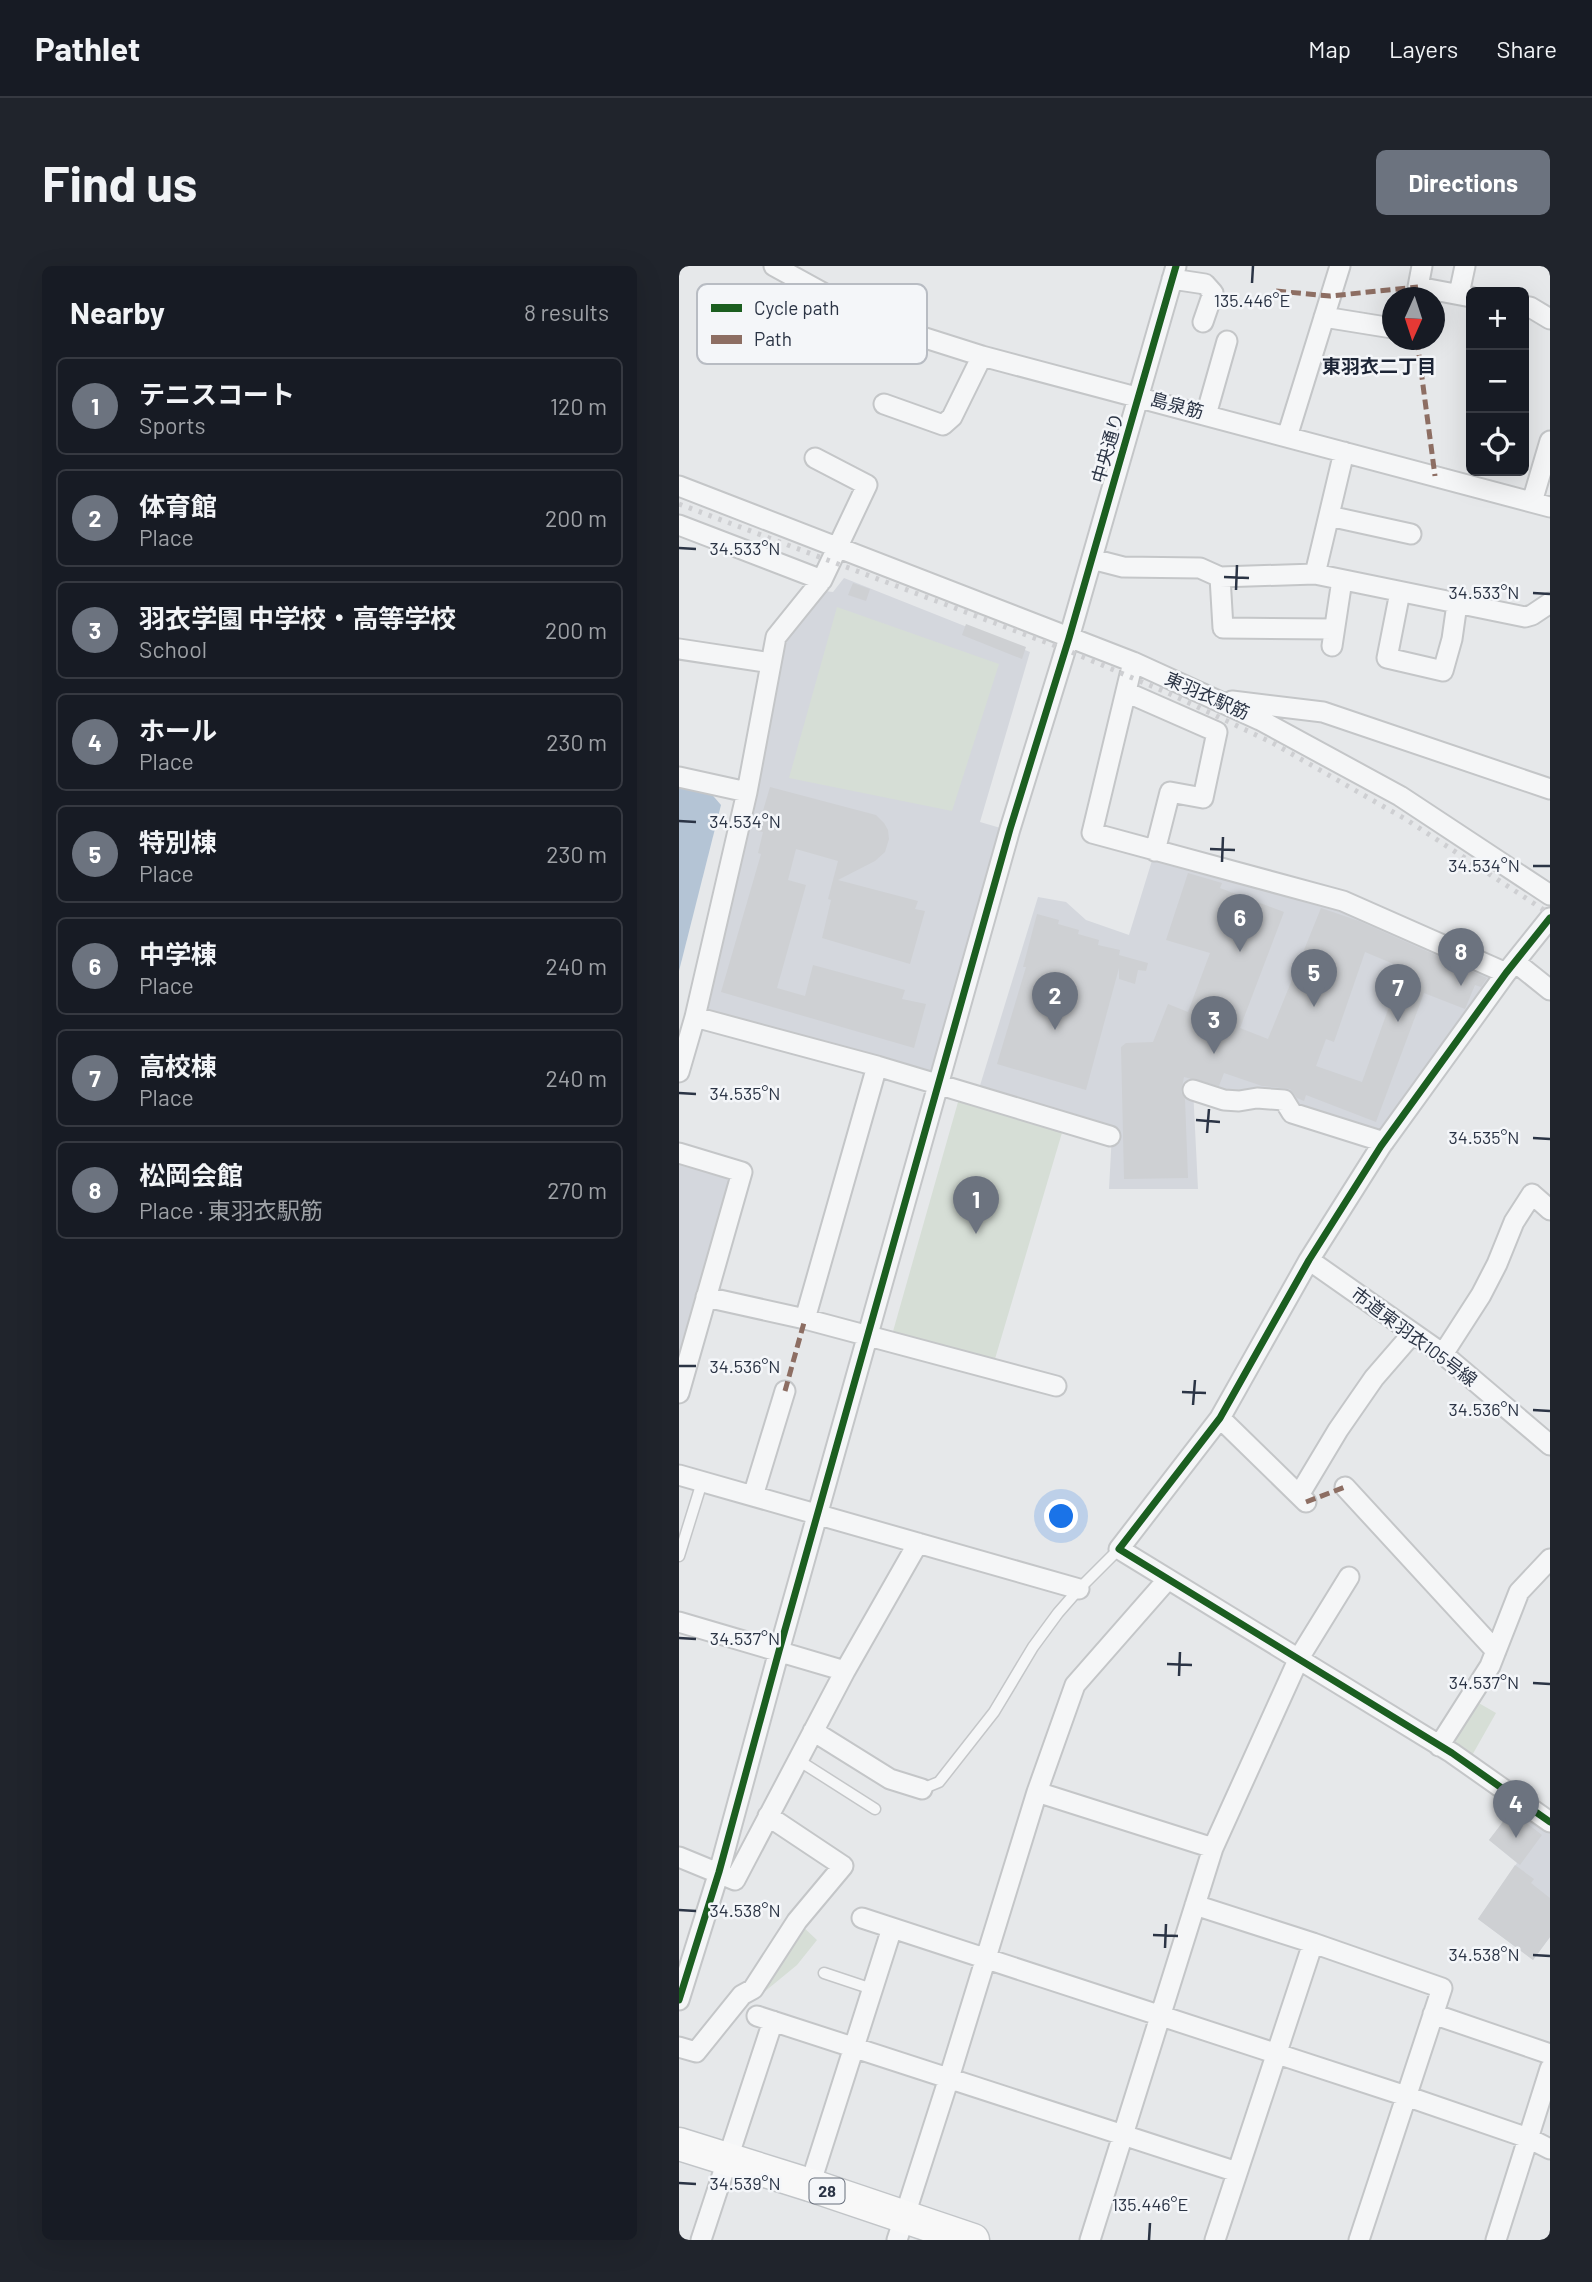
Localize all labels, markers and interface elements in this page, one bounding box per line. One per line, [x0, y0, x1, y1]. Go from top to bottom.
text: Pathlet [35, 28, 140, 68]
text: Map [1308, 34, 1351, 63]
text: Layers [1389, 34, 1458, 63]
text: Share [1496, 34, 1557, 63]
button: Directions [1376, 150, 1550, 215]
text: Find us [42, 153, 197, 212]
legend [697, 284, 927, 364]
north arrow [1382, 287, 1445, 350]
map controls [1466, 287, 1529, 476]
button: + [1466, 287, 1529, 350]
text: 135.446°E [1214, 289, 1290, 311]
text: Nearby [70, 294, 165, 330]
text: Cycle path [754, 296, 839, 319]
text: 8 results [524, 298, 609, 326]
text: Path [754, 327, 792, 350]
button: − [1466, 350, 1529, 413]
district label: 東羽衣二丁目 [1322, 354, 1436, 377]
text: テニスコート [139, 378, 295, 409]
street label: 島泉筋 [1148, 387, 1206, 423]
text: 1 [91, 392, 99, 420]
text: 120 m [550, 392, 607, 420]
street label: 中央通り [1087, 410, 1128, 485]
text: Sports [139, 411, 206, 439]
button: locate [1466, 413, 1529, 476]
text: 体育館 [139, 490, 217, 521]
text: 2 [89, 504, 101, 532]
text: 200 m [545, 504, 607, 532]
text: Place [139, 523, 194, 551]
text: 34.533°N [709, 537, 781, 559]
text: 34.533°N [1448, 581, 1520, 603]
text: 羽衣学園 中学校・高等学校 [139, 602, 456, 633]
text: 3 [89, 616, 101, 644]
text: 200 m [545, 616, 607, 644]
text: School [139, 635, 207, 663]
street label: 東羽衣駅筋 [1162, 667, 1253, 723]
text: ホール [139, 714, 217, 745]
text: 4 [88, 728, 102, 756]
text: 230 m [546, 728, 607, 756]
text: Place [139, 747, 194, 775]
text: 34.534°N [709, 810, 781, 832]
text: 特別棟 [139, 826, 217, 857]
text: 5 [89, 840, 101, 868]
text: 230 m [546, 840, 607, 868]
text: 34.534°N [1448, 854, 1520, 876]
text: Place [139, 859, 194, 887]
pin: 6 [1217, 894, 1263, 952]
pin: 8 [1438, 928, 1484, 986]
text: 中学棟 [139, 938, 217, 969]
pin: 5 [1291, 949, 1337, 1007]
text: 6 [89, 952, 101, 980]
text: 240 m [545, 952, 607, 980]
pin: 7 [1375, 964, 1421, 1022]
text: Place [139, 971, 194, 999]
pin: 2 [1032, 972, 1078, 1030]
pin: 3 [1191, 996, 1237, 1054]
text: 高校棟 [139, 1050, 217, 1081]
text: 7 [89, 1064, 101, 1092]
text: 240 m [545, 1064, 607, 1092]
text: 34.535°N [710, 1082, 781, 1104]
text: Place [139, 1083, 194, 1111]
text: 34.535°N [1449, 1126, 1520, 1148]
text: 松岡会館 [139, 1159, 243, 1190]
text: 8 [89, 1176, 101, 1204]
text: 270 m [547, 1176, 607, 1204]
pin: 1 [953, 1176, 999, 1234]
text: Place · 東羽衣駅筋 [139, 1196, 323, 1224]
street label: 市道東羽衣105号線 [1347, 1282, 1482, 1391]
text: 34.536°N [709, 1355, 781, 1377]
text: 34.536°N [1448, 1398, 1520, 1420]
your location [1044, 1499, 1078, 1533]
text: 34.537°N [710, 1627, 780, 1649]
text: 34.537°N [1449, 1671, 1519, 1693]
pin: 4 [1493, 1780, 1539, 1838]
text: 34.538°N [709, 1899, 781, 1921]
text: 34.538°N [1448, 1943, 1520, 1965]
text: 34.539°N [709, 2172, 781, 2194]
road number: 28 [809, 2178, 845, 2204]
text: 135.446°E [1112, 2193, 1188, 2215]

